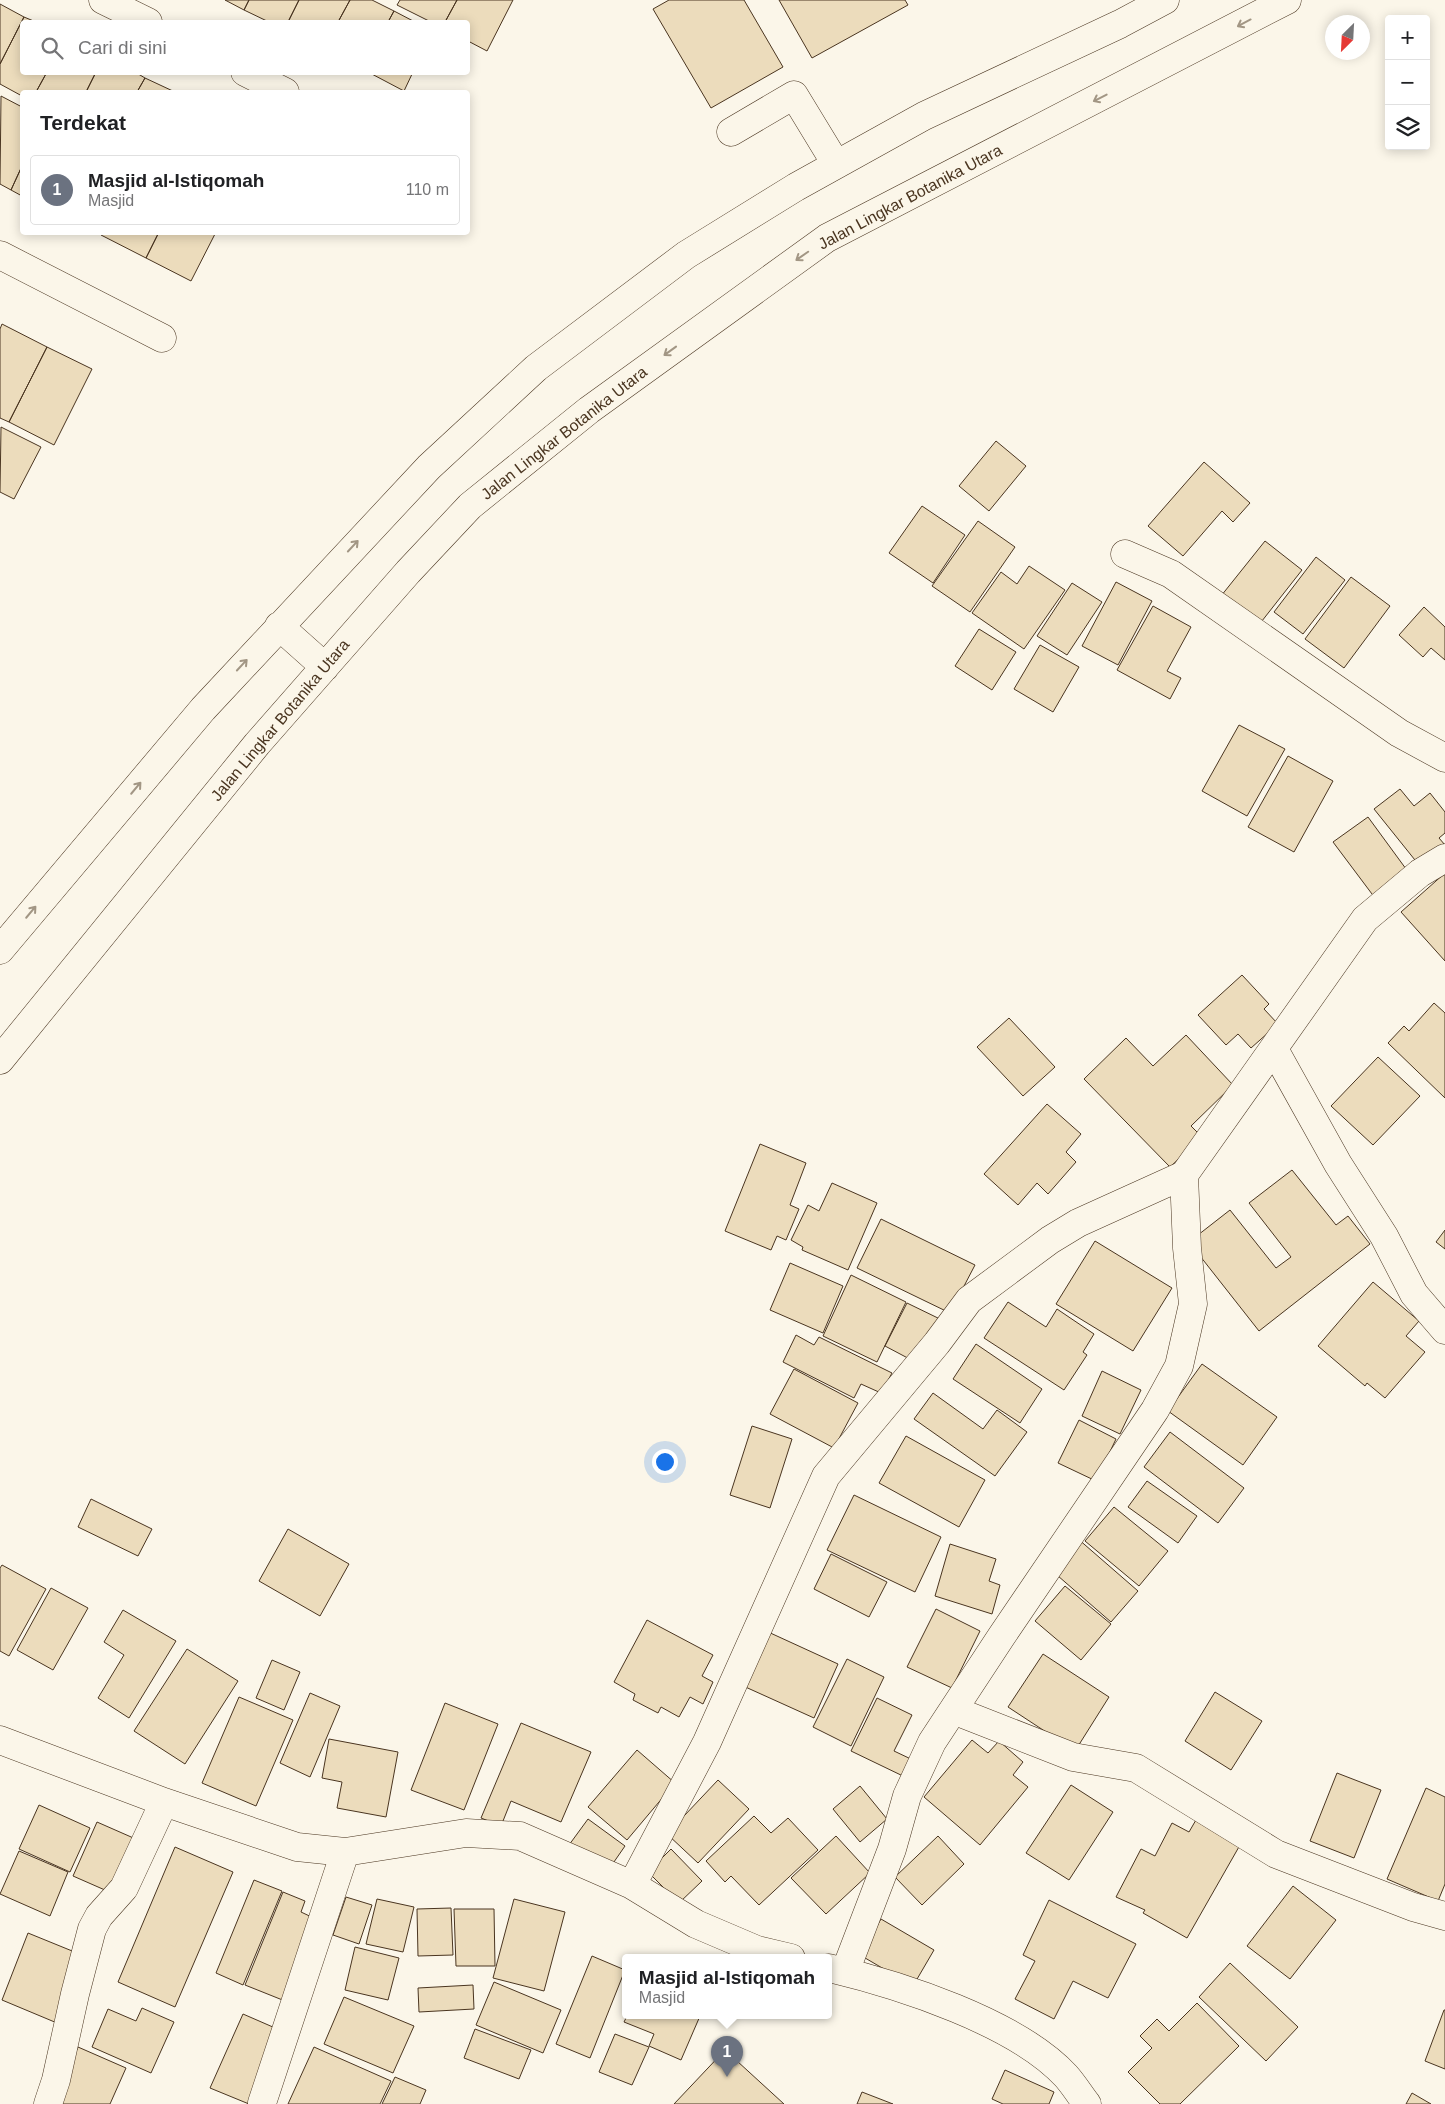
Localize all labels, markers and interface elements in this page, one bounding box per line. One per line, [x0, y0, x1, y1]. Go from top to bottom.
north arrow [1325, 15, 1370, 60]
map controls [1385, 15, 1430, 150]
button: + [1385, 15, 1430, 60]
one-way arrow [1237, 19, 1252, 28]
search box [20, 20, 470, 75]
icon: search [38, 34, 66, 62]
text: Cari di sini [78, 37, 167, 58]
button: − [1385, 60, 1430, 105]
one-way arrow [1093, 94, 1108, 103]
button: layers [1385, 105, 1430, 150]
text: Terdekat [40, 111, 126, 134]
street label: Jalan Lingkar Botanika Utara [815, 141, 1005, 253]
text: Masjid al-Istiqomah [88, 170, 264, 191]
text: 1 [53, 181, 61, 198]
text: 110 m [406, 181, 449, 198]
text: Masjid [88, 192, 134, 209]
one-way arrow [795, 251, 809, 261]
one-way arrow [663, 346, 677, 356]
street label: Jalan Lingkar Botanika Utara [478, 363, 650, 503]
one-way arrow [347, 540, 359, 553]
street label: Jalan Lingkar Botanika Utara [207, 636, 353, 804]
one-way arrow [237, 659, 248, 672]
one-way arrow [130, 782, 141, 795]
one-way arrow [26, 906, 37, 919]
your location [652, 1449, 678, 1475]
popup [622, 1954, 832, 2019]
text: Masjid al-Istiqomah [639, 1967, 815, 1988]
text: Masjid [639, 1989, 685, 2006]
pin: 1 [711, 2036, 743, 2077]

